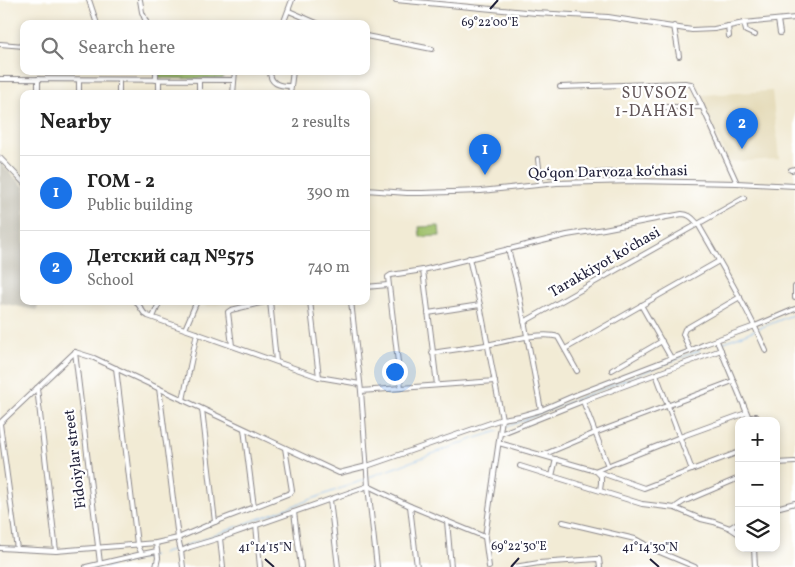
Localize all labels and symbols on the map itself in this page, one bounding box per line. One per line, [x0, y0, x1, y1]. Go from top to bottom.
text: 69°22'00"E [462, 15, 518, 31]
district label: SUVSOZ 1-DAHASI [615, 83, 695, 123]
pin: 2 [726, 108, 758, 149]
pin: 1 [469, 134, 501, 175]
street label: Qoʻqon Darvoza koʻchasi [528, 161, 688, 185]
street label: Tarakkiyot ko'chasi [545, 223, 665, 303]
your location [382, 359, 408, 385]
street label: Fidoiylar street [59, 408, 93, 510]
text: 69°22'30"E [491, 539, 547, 555]
text: 41°14'15"N [238, 540, 292, 556]
text: 41°14'30"N [622, 540, 678, 556]

